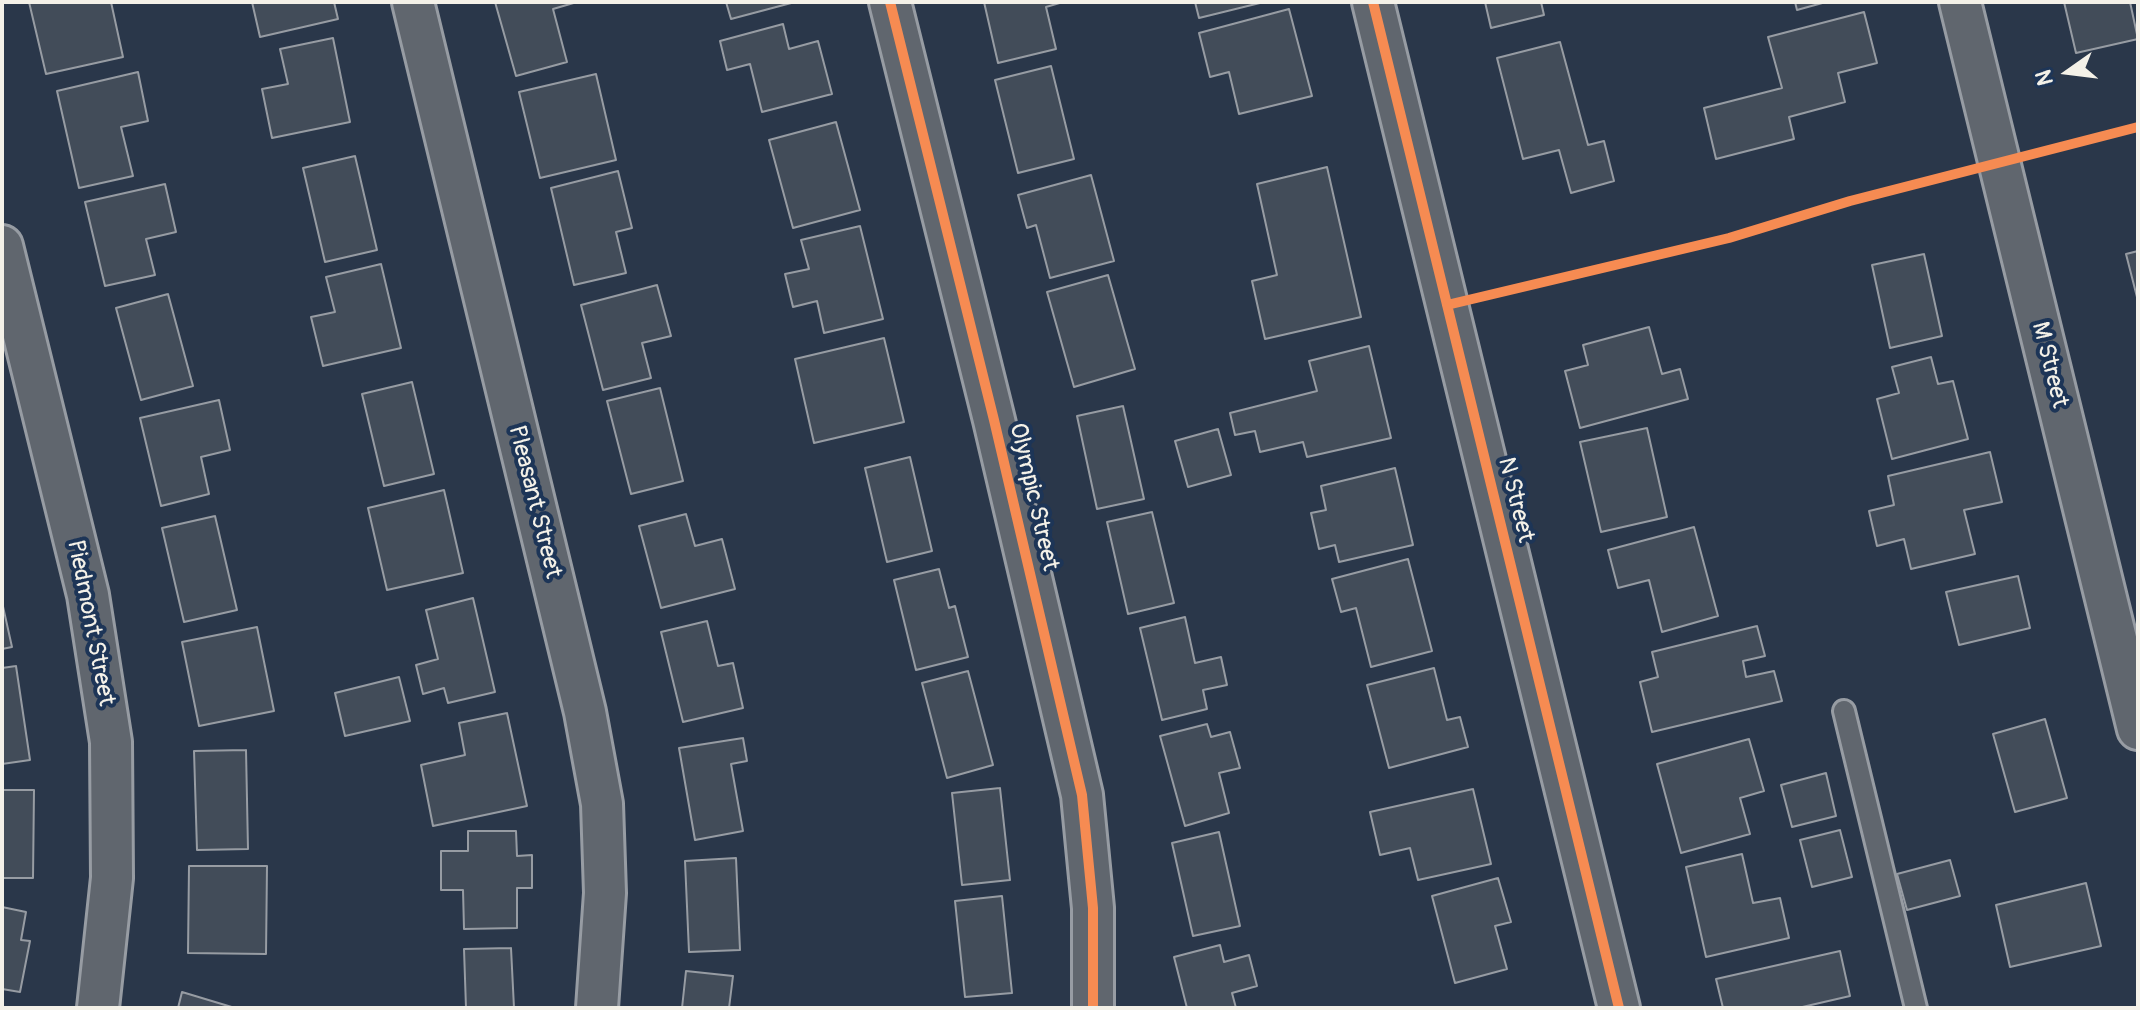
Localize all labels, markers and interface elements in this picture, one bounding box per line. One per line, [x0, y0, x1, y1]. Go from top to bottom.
north arrow [2028, 32, 2108, 112]
text: N [2029, 67, 2060, 88]
street label: M Street [2024, 319, 2074, 411]
street label: Olympic Street [1002, 420, 1064, 574]
street label: Pleasant Street [501, 423, 567, 581]
street label: N Street [1491, 455, 1539, 545]
street label: Piedmont Street [60, 538, 120, 708]

